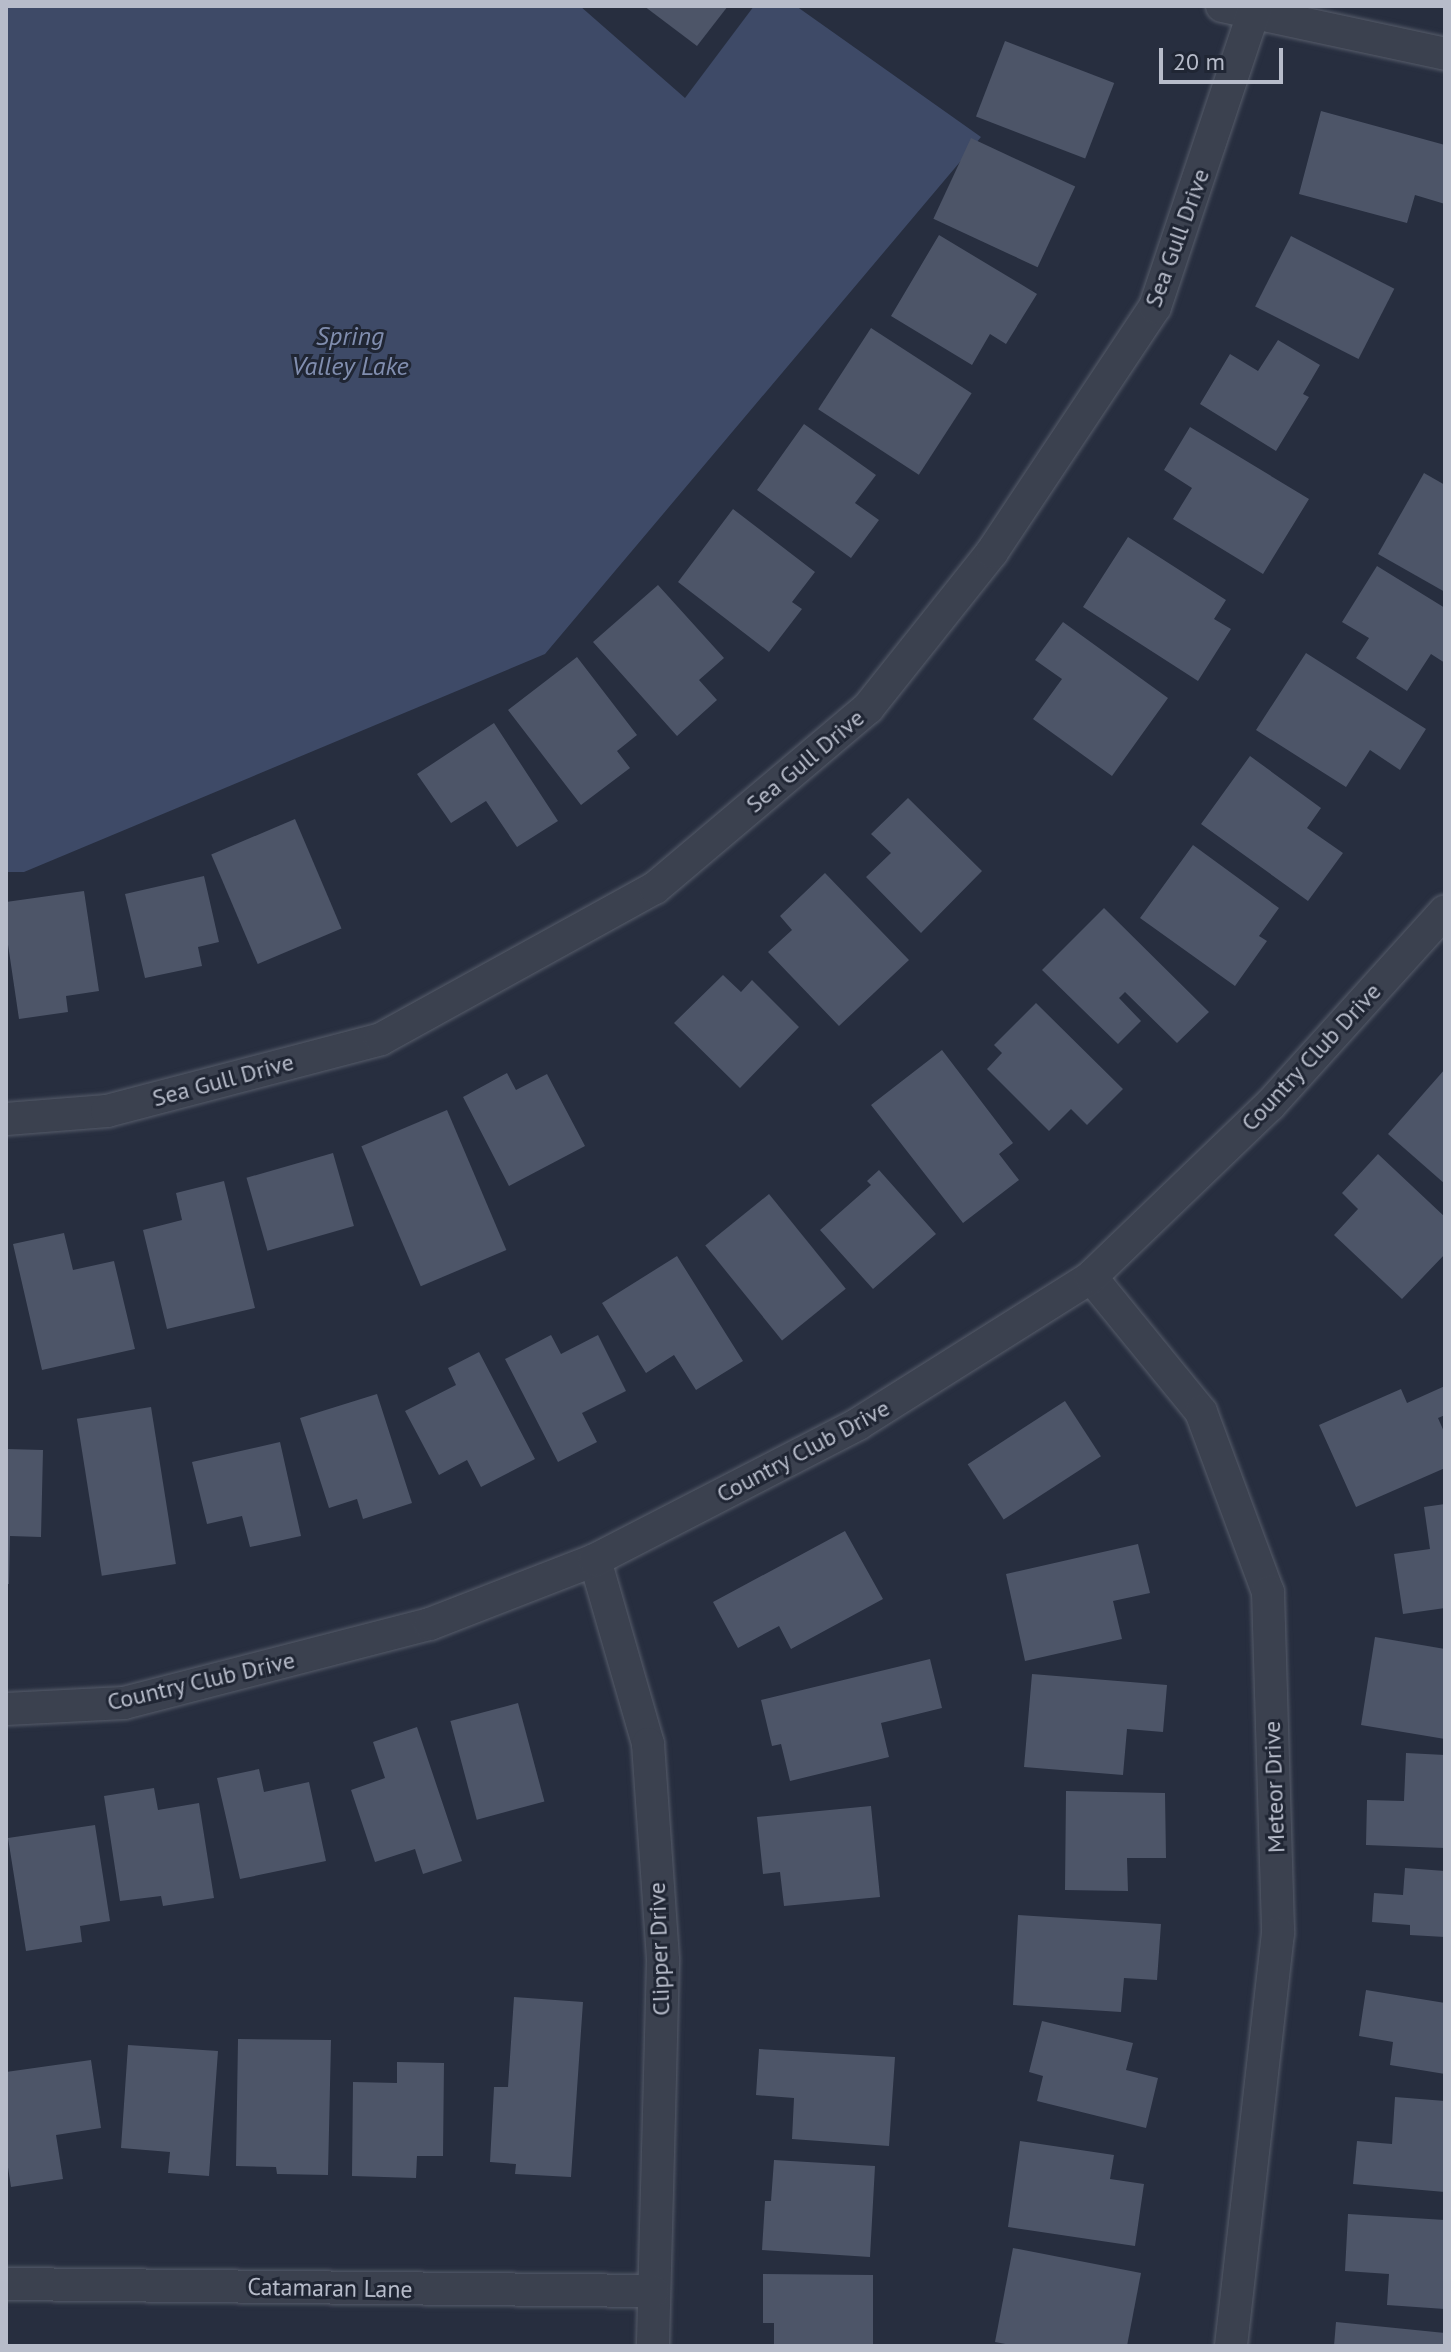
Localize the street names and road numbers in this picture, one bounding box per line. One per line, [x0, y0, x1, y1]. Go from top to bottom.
street label: Sea Gull Drive [1139, 165, 1215, 311]
street label: Sea Gull Drive [740, 703, 870, 819]
street label: Country Club Drive [1235, 977, 1387, 1137]
street label: Sea Gull Drive [149, 1047, 297, 1113]
street label: Country Club Drive [711, 1393, 895, 1509]
street label: Country Club Drive [104, 1645, 298, 1717]
street label: Meteor Drive [1257, 1720, 1291, 1854]
street label: Clipper Drive [642, 1882, 676, 2016]
street label: Catamaran Lane [247, 2272, 413, 2304]

